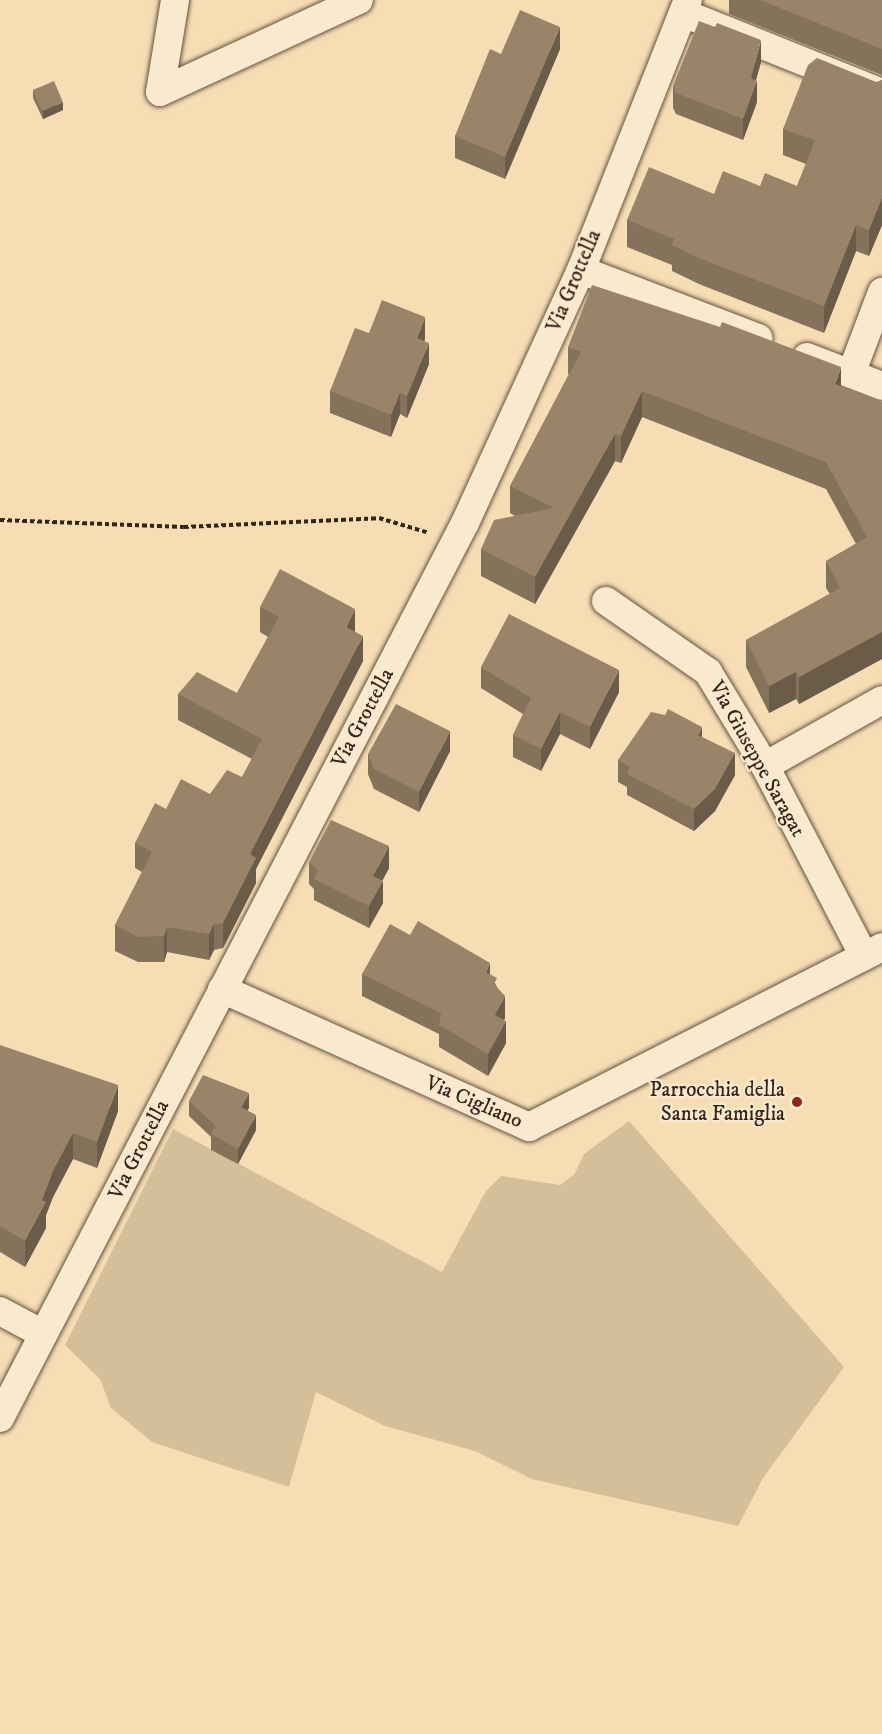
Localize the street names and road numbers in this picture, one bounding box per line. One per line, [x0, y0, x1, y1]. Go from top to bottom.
street label: Via Grottella [541, 226, 607, 336]
street label: Via Grottella [326, 664, 400, 772]
street label: Via Giuseppe Saragat [704, 677, 810, 841]
street label: Via Cigliano [422, 1070, 526, 1134]
street label: Via Grottella [103, 1096, 175, 1204]

